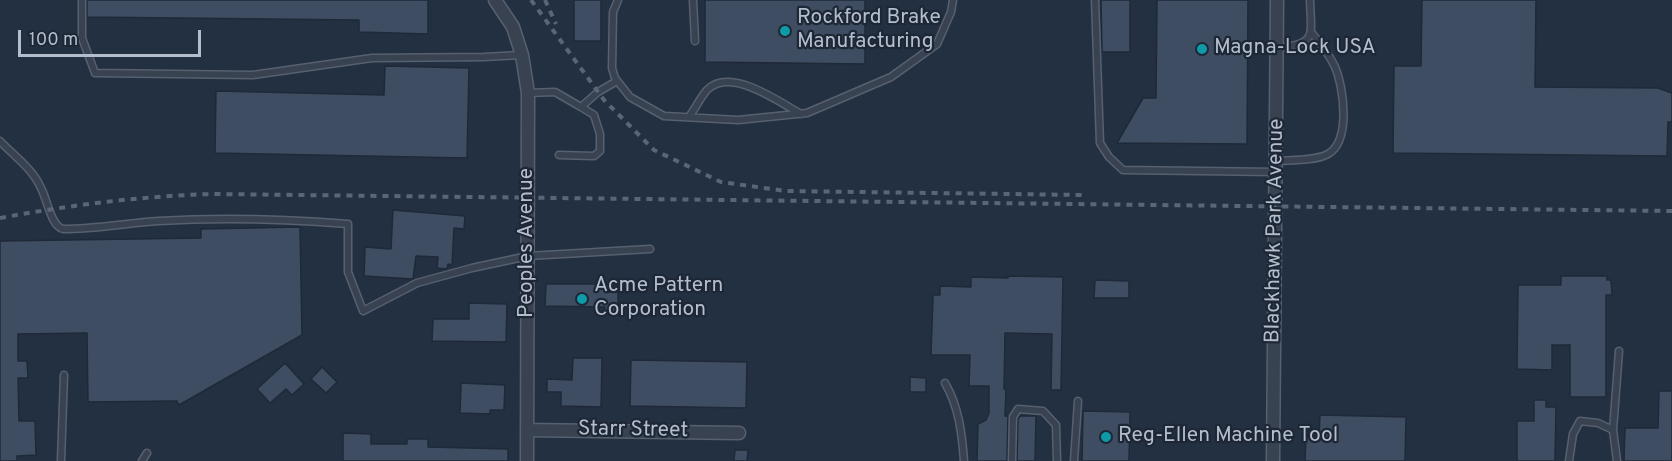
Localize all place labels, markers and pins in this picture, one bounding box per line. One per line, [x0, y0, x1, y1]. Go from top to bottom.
place label: Rockford Brake Manufacturing [797, 6, 941, 56]
marker: Rockford Brake Manufacturing [778, 24, 792, 38]
place label: Magna-Lock USA [1214, 36, 1376, 62]
marker: Magna-Lock USA [1195, 42, 1209, 56]
place label: Acme Pattern Corporation [594, 274, 723, 324]
marker: Acme Pattern Corporation [575, 292, 589, 306]
place label: Reg-Ellen Machine Tool [1118, 424, 1338, 450]
marker: Reg-Ellen Machine Tool [1099, 430, 1113, 444]

